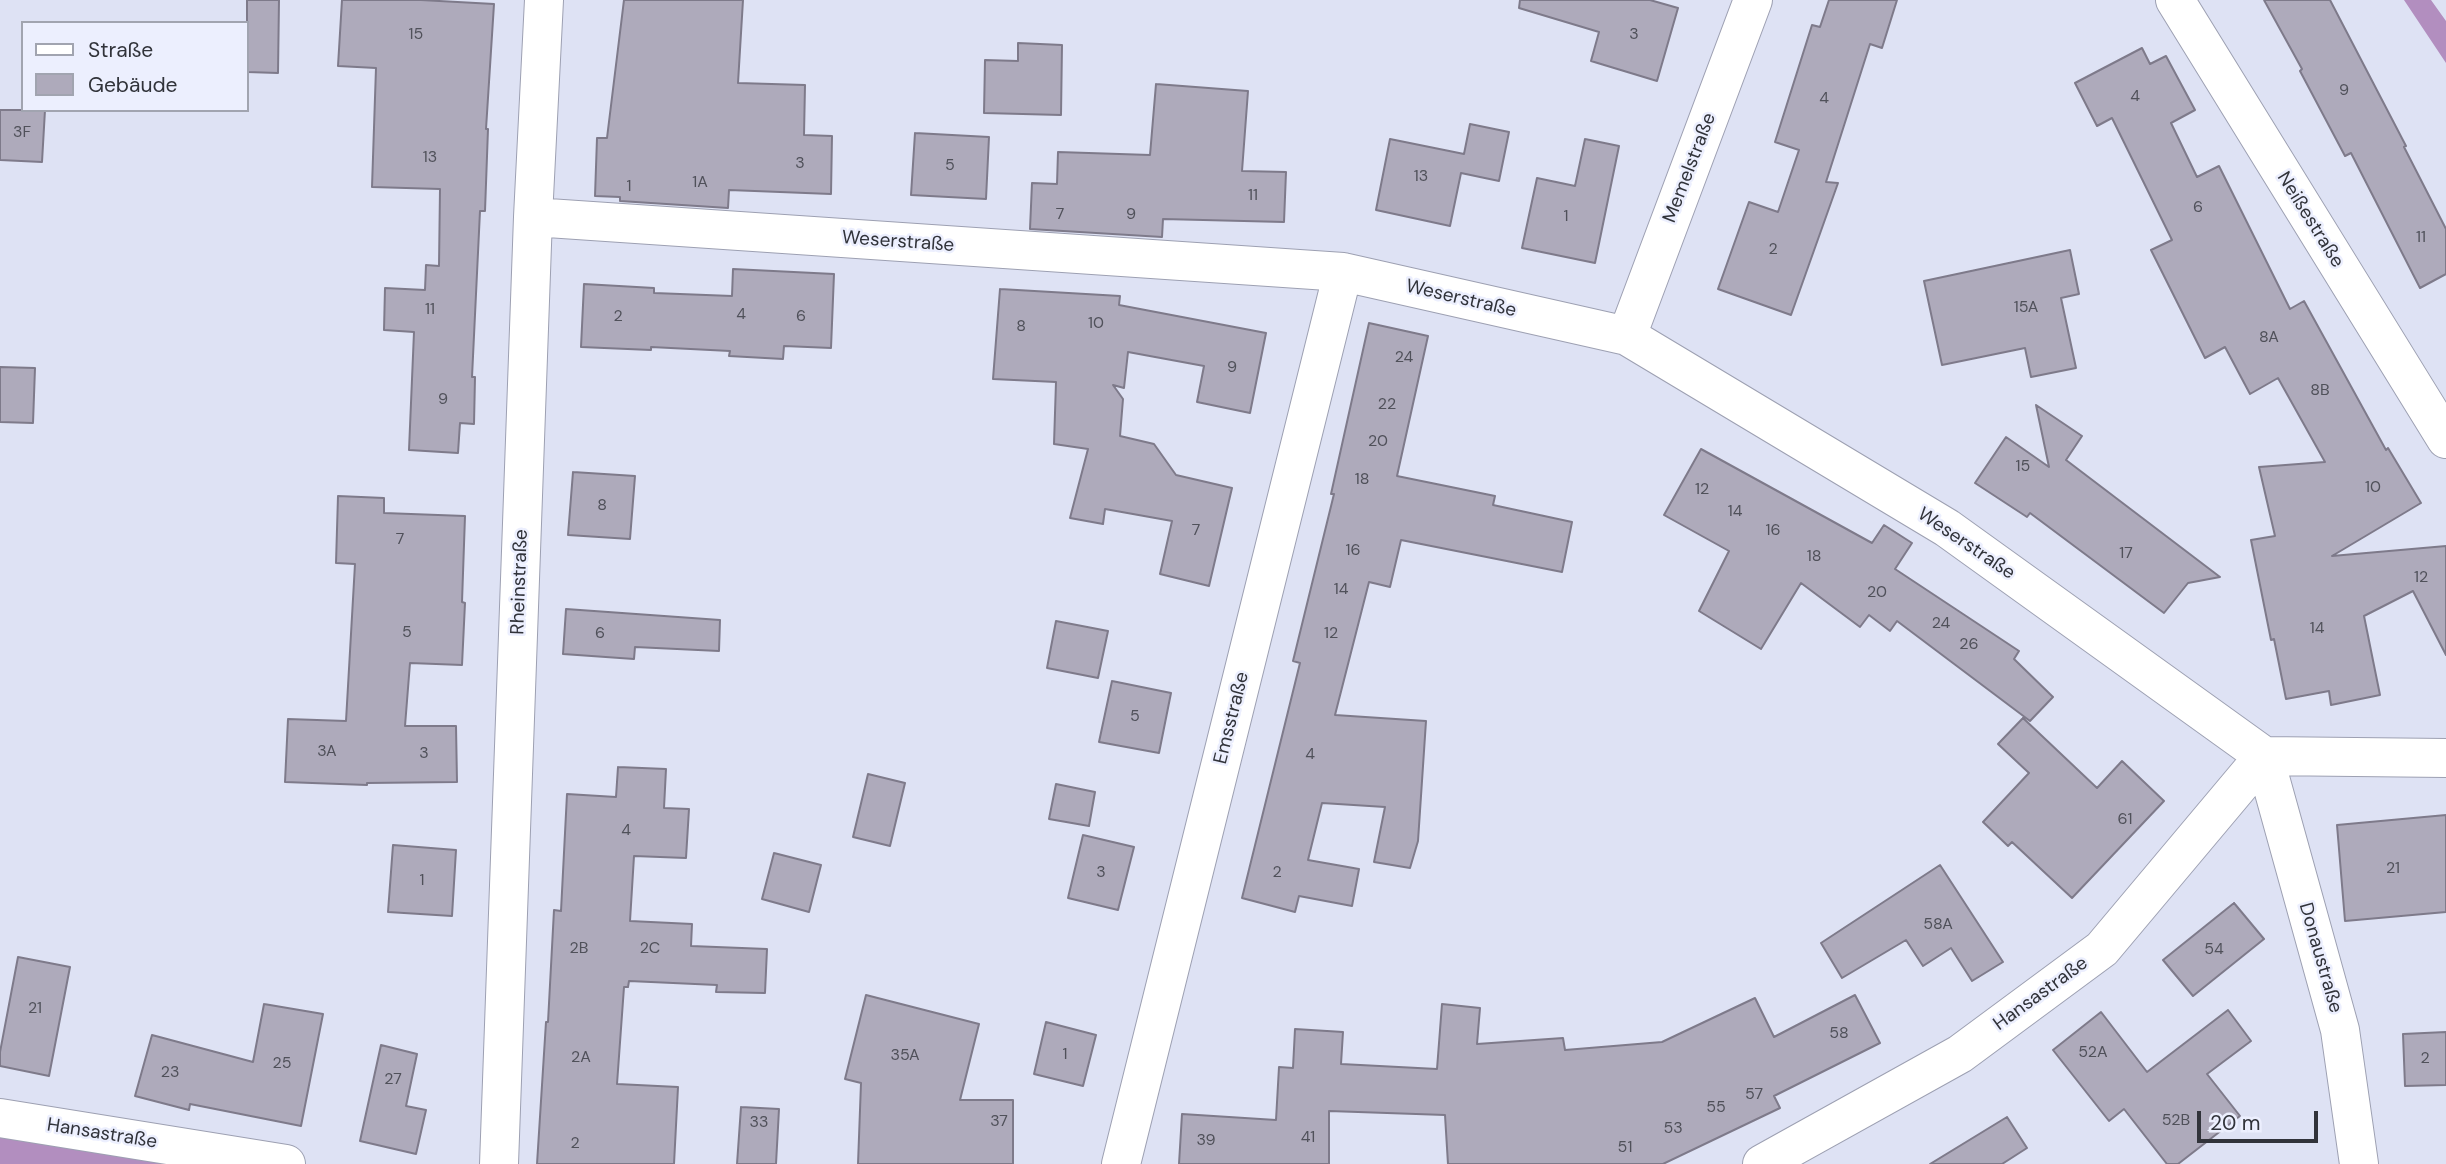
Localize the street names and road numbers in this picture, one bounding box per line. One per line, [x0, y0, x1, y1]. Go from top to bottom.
street label: Memelstraße [1659, 110, 1721, 226]
street label: Neißestraße [2272, 168, 2348, 272]
street label: Weserstraße [841, 227, 955, 257]
street label: Weserstraße [1404, 275, 1518, 323]
street label: Weserstraße [1913, 503, 2019, 585]
street label: Rheinstraße [507, 529, 533, 635]
street label: Emsstraße [1210, 670, 1254, 766]
street label: Donaustraße [2293, 900, 2347, 1016]
street label: Hansastraße [1989, 952, 2093, 1036]
street label: Hansastraße [45, 1114, 159, 1154]

